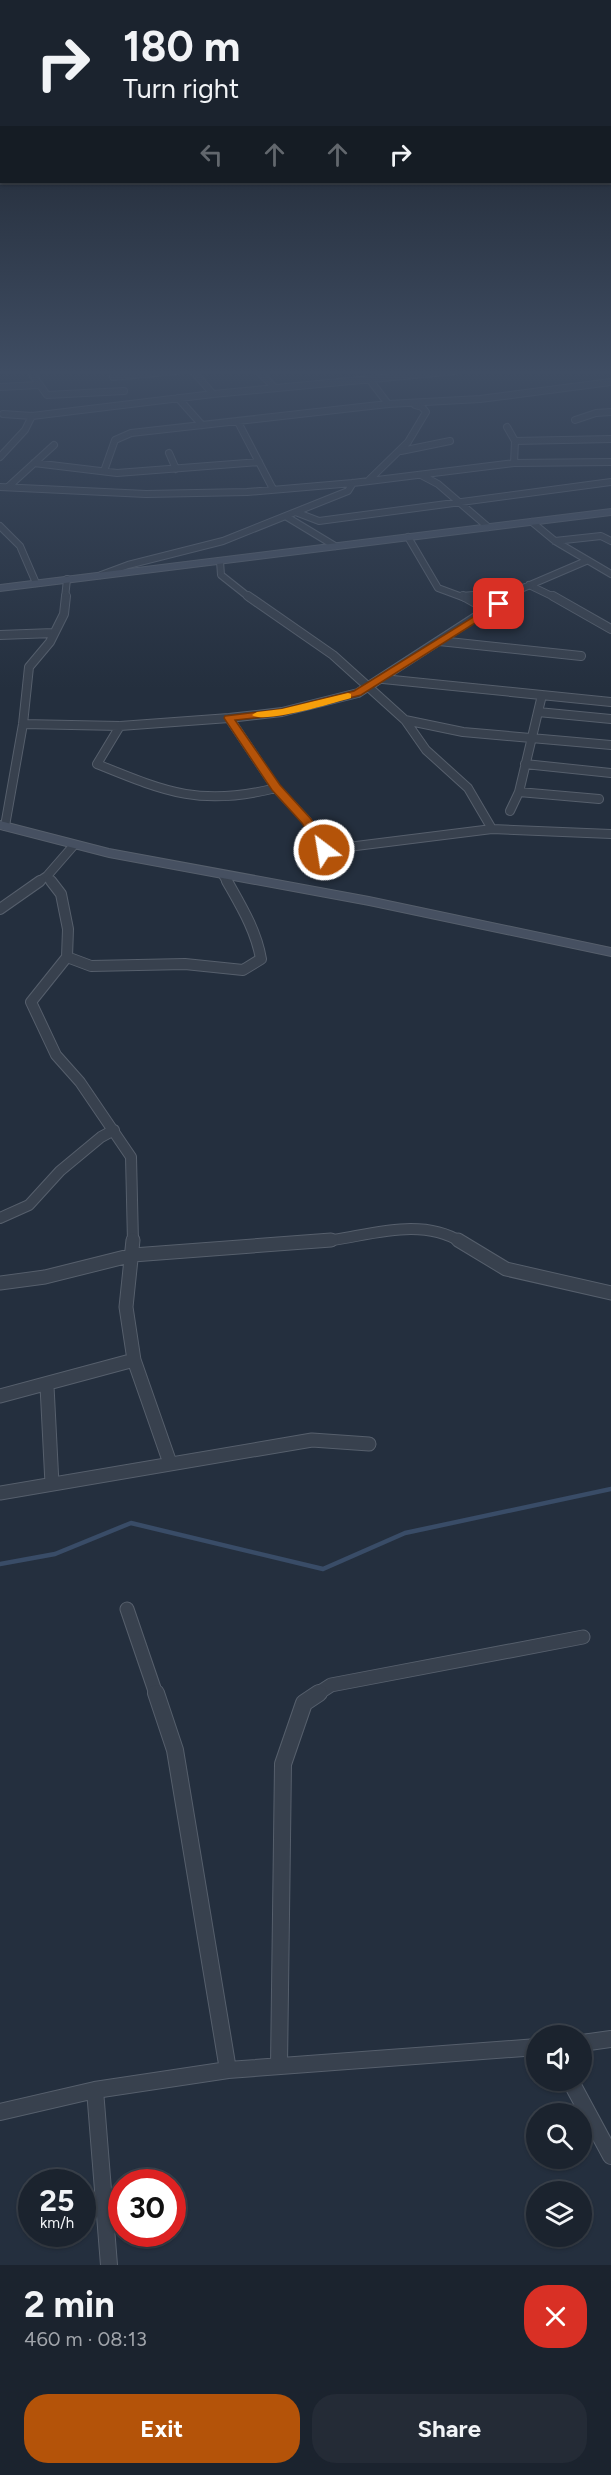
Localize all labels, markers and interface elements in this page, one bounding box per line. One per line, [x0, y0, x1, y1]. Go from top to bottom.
text: 180 m [123, 21, 240, 72]
icon: right [24, 24, 102, 102]
text: Turn right [123, 72, 239, 105]
icon: left [195, 138, 228, 171]
icon: ahead [258, 138, 291, 171]
icon: ahead [321, 138, 354, 171]
icon: right [384, 138, 417, 171]
pin [473, 578, 524, 629]
icon: arrive [482, 587, 515, 620]
position arrow [292, 818, 356, 882]
map controls [526, 2025, 592, 2247]
button: sound [526, 2025, 592, 2091]
button: search [526, 2103, 592, 2169]
speed limit sign: 30 [108, 2169, 186, 2247]
button: layers [526, 2181, 592, 2247]
text: 25 [40, 2182, 74, 2219]
text: km/h [40, 2214, 74, 2232]
text: 2 min [24, 2283, 115, 2326]
button: close [524, 2285, 587, 2348]
text: 460 m · 08:13 [24, 2327, 147, 2351]
button: Exit [24, 2394, 300, 2463]
button: Share [312, 2394, 587, 2463]

